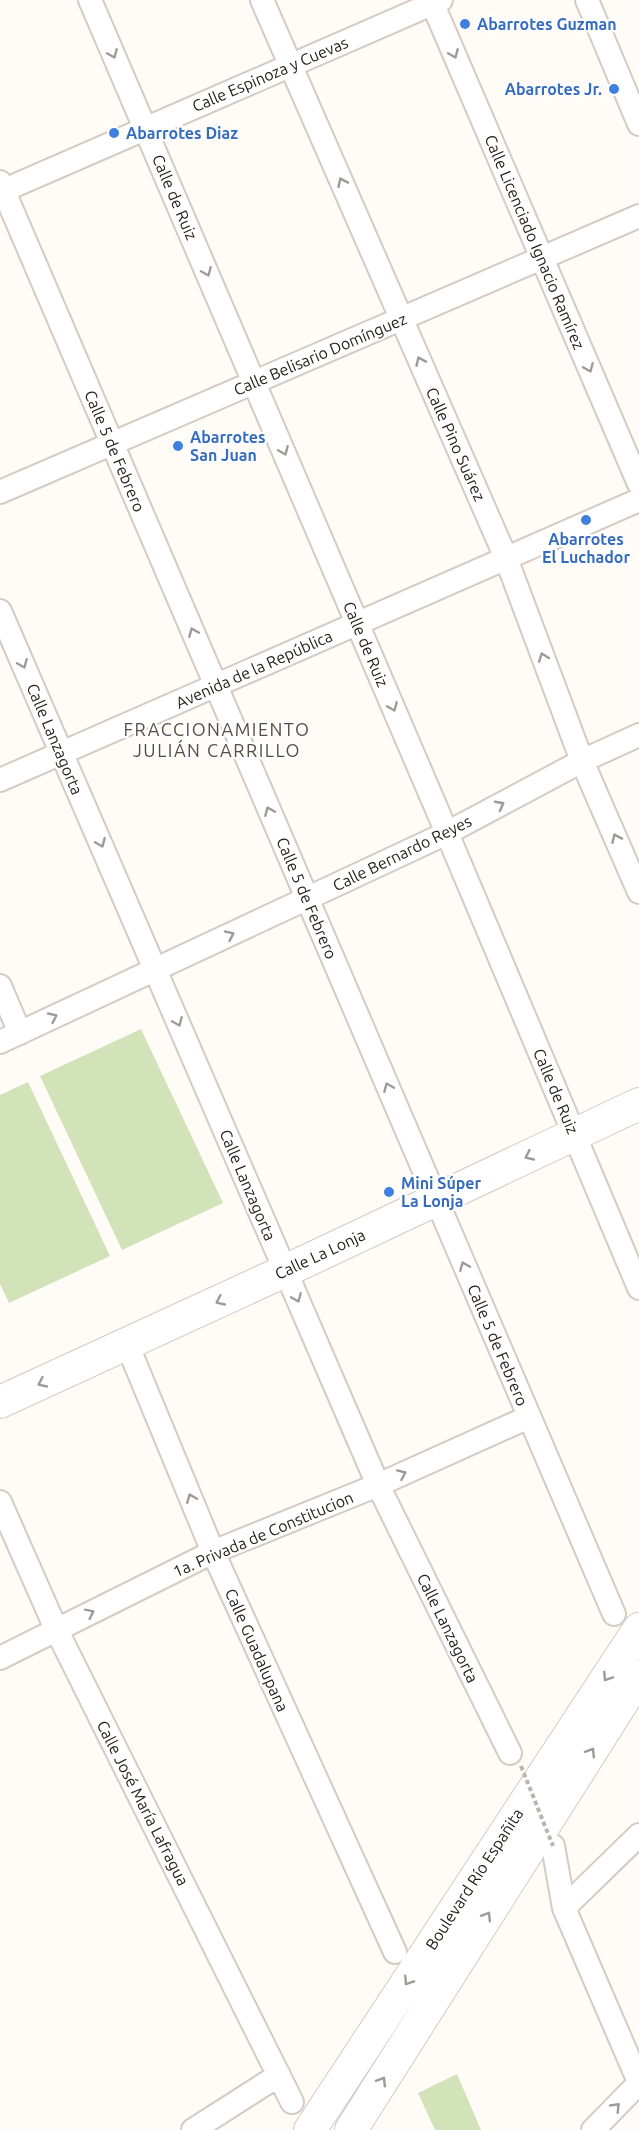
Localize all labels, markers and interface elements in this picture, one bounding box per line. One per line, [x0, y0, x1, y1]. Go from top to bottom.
place label: Abarrotes Guzman [477, 15, 617, 33]
marker: Abarrotes Guzman [458, 17, 472, 31]
street label: Calle Espinoza y Cuevas [189, 33, 351, 115]
one-way arrow [106, 47, 118, 58]
one-way arrow [447, 47, 459, 58]
place label: Abarrotes Jr. [505, 80, 602, 98]
marker: Abarrotes Jr. [607, 82, 621, 96]
place label: Abarrotes Diaz [126, 124, 238, 142]
marker: Abarrotes Diaz [107, 126, 121, 140]
street label: Calle Licenciado Ignacio Ramírez [482, 132, 588, 352]
street label: Calle de Ruiz [149, 152, 201, 242]
one-way arrow [337, 177, 349, 188]
one-way arrow [200, 265, 212, 276]
street label: Calle Belisario Domínguez [231, 309, 409, 399]
one-way arrow [415, 356, 427, 367]
one-way arrow [582, 362, 594, 373]
street label: Calle Pino Suárez [423, 384, 489, 504]
street label: Calle 5 de Febrero [81, 387, 149, 515]
place label: Abarrotes San Juan [190, 428, 266, 464]
marker: Abarrotes San Juan [171, 439, 185, 453]
one-way arrow [276, 445, 288, 456]
marker: Abarrotes El Luchador [579, 513, 593, 527]
place label: Abarrotes El Luchador [542, 530, 630, 566]
street label: Calle de Ruiz [340, 599, 392, 689]
street label: Avenida de la República [173, 626, 335, 712]
one-way arrow [188, 627, 200, 638]
one-way arrow [538, 652, 550, 663]
one-way arrow [16, 658, 28, 669]
street label: Calle Lanzagorta [23, 681, 87, 797]
one-way arrow [386, 701, 398, 712]
district label: FRACCIONAMIENTO JULIÁN CARRILLO [123, 719, 311, 760]
one-way arrow [494, 801, 504, 812]
one-way arrow [265, 807, 277, 818]
street label: Calle Bernardo Reyes [330, 812, 474, 894]
one-way arrow [611, 833, 623, 844]
street label: Calle 5 de Febrero [273, 834, 341, 962]
one-way arrow [93, 837, 105, 848]
one-way arrow [223, 930, 234, 942]
one-way arrow [46, 1013, 57, 1025]
one-way arrow [171, 1016, 183, 1027]
street label: Calle de Ruiz [530, 1046, 582, 1136]
one-way arrow [383, 1082, 395, 1093]
street label: Calle Lanzagorta [216, 1127, 280, 1243]
one-way arrow [525, 1148, 536, 1160]
place label: Mini Súper La Lonja [401, 1174, 482, 1210]
marker: Mini Súper La Lonja [382, 1185, 396, 1199]
street label: Calle La Lonja [272, 1225, 368, 1283]
one-way arrow [459, 1262, 471, 1273]
street label: Calle 5 de Febrero [464, 1281, 532, 1409]
one-way arrow [290, 1292, 302, 1303]
one-way arrow [215, 1294, 226, 1306]
one-way arrow [38, 1376, 49, 1388]
one-way arrow [396, 1469, 407, 1481]
street label: 1a. Privada de Constitucion [170, 1488, 356, 1580]
one-way arrow [186, 1493, 198, 1504]
street label: Calle Lanzagorta [414, 1571, 482, 1685]
street label: Calle Guadalupana [222, 1586, 292, 1714]
one-way arrow [83, 1608, 94, 1620]
one-way arrow [603, 1671, 614, 1682]
street label: Calle José María Lafragua [93, 1717, 193, 1889]
one-way arrow [584, 1747, 595, 1758]
street label: Boulevard Río Españita [422, 1805, 526, 1953]
one-way arrow [479, 1912, 491, 1922]
one-way arrow [403, 1975, 415, 1985]
one-way arrow [375, 2076, 386, 2087]
one-way arrow [609, 2103, 620, 2114]

